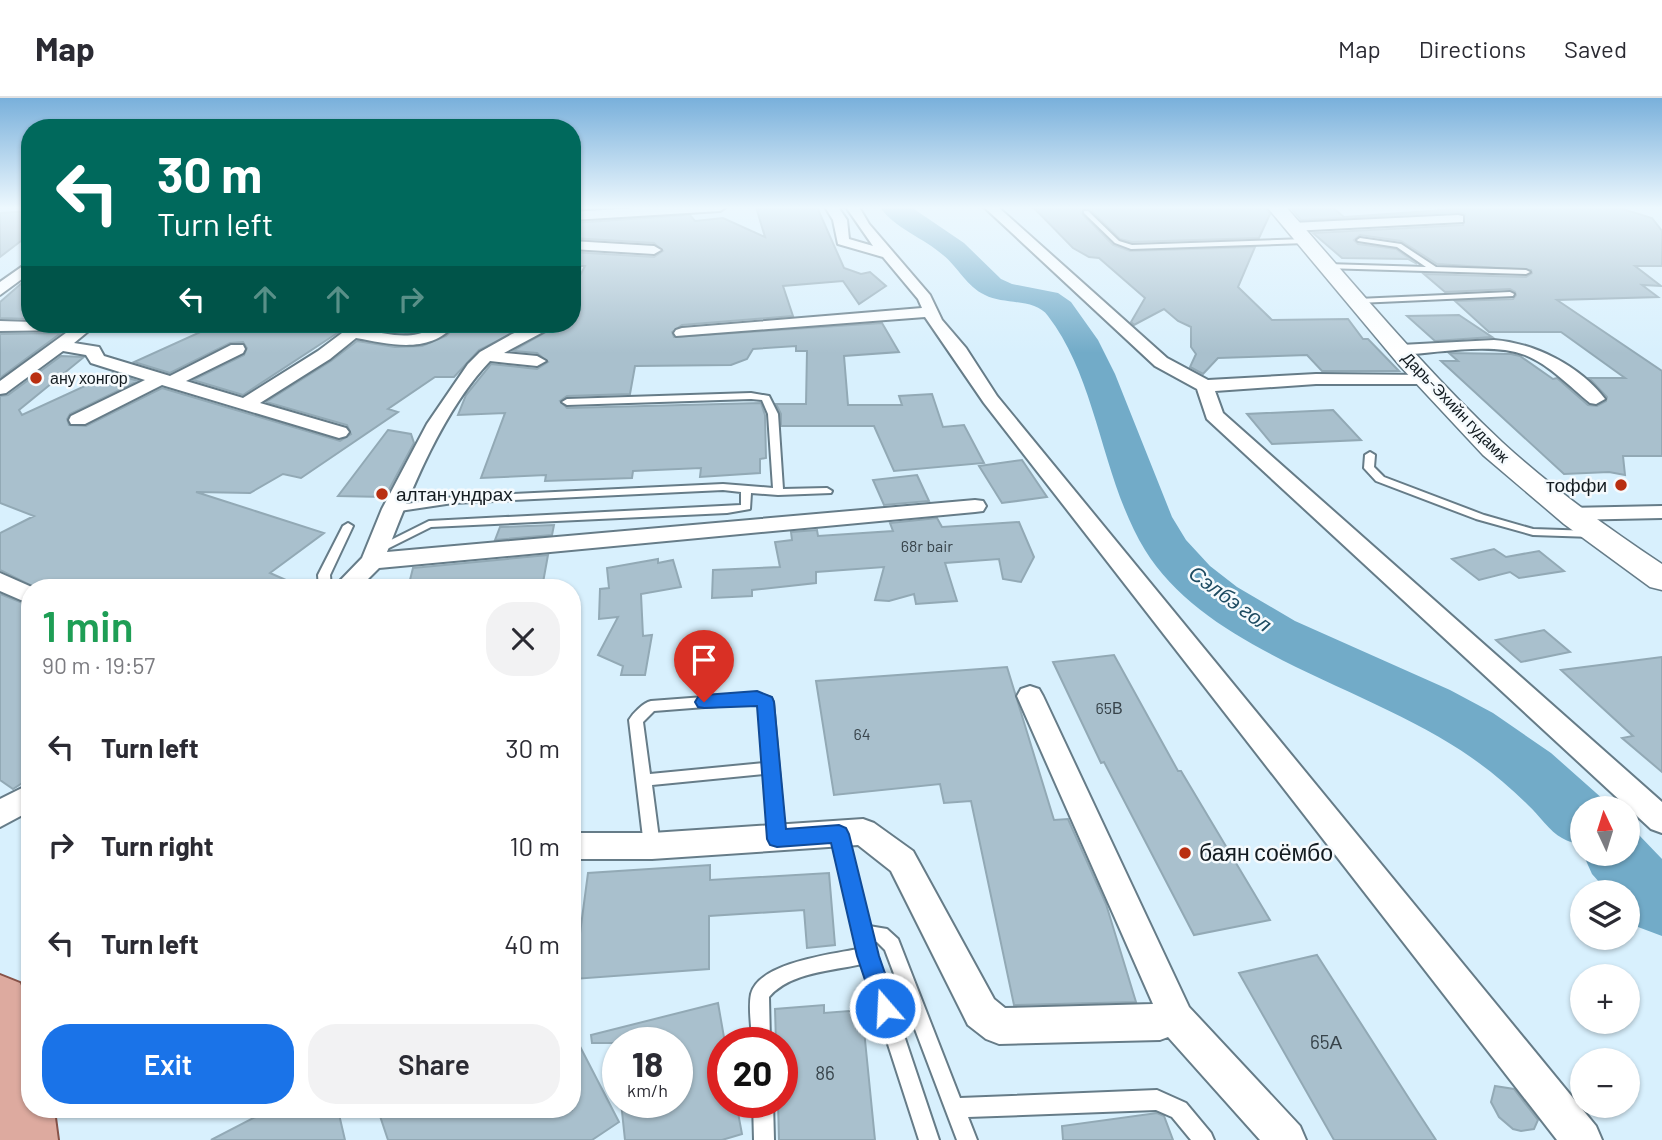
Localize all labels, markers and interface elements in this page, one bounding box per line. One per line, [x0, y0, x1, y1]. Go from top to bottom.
text: Map [35, 28, 95, 68]
text: Map [1338, 34, 1381, 63]
text: Directions [1419, 34, 1526, 63]
text: Saved [1564, 34, 1627, 63]
text: 30 m [157, 144, 262, 203]
icon: left [42, 147, 133, 238]
text: Turn left [157, 204, 274, 242]
icon: left [173, 280, 211, 318]
icon: ahead [246, 280, 284, 318]
icon: ahead [319, 280, 357, 318]
icon: right [392, 280, 430, 318]
street label: Дарь-Эхийн гудамж [1399, 348, 1514, 466]
place label: ану хонгор [50, 368, 128, 387]
marker: ану хонгор [28, 370, 44, 386]
place label: тоффи [1546, 473, 1607, 496]
marker: тоффи [1613, 477, 1629, 493]
place label: алтан ундрах [396, 482, 513, 505]
marker: алтан ундрах [374, 486, 390, 502]
house number: 68r bair [901, 536, 953, 555]
water label: Сэлбэ гол [1185, 559, 1277, 636]
text: 1 min [42, 600, 134, 650]
button: close [486, 602, 560, 676]
pin [674, 630, 734, 702]
icon: arrive [685, 641, 723, 679]
text: 90 m · 19:57 [42, 651, 155, 679]
house number: 65В [1095, 698, 1123, 717]
house number: 64 [853, 724, 871, 743]
icon: left [42, 728, 80, 766]
text: Turn left [101, 732, 199, 763]
text: 30 m [505, 732, 560, 763]
north arrow [1570, 796, 1640, 866]
map controls [1570, 796, 1640, 1118]
icon: right [42, 826, 80, 864]
text: Turn right [101, 830, 214, 861]
text: 10 m [510, 830, 560, 861]
place label: баян соёмбо [1199, 838, 1333, 866]
marker: баян соёмбо [1177, 845, 1193, 861]
button: layers [1570, 880, 1640, 950]
icon: left [42, 924, 80, 962]
text: Turn left [101, 928, 199, 959]
text: 40 m [504, 928, 560, 959]
button: + [1570, 964, 1640, 1034]
position arrow [848, 971, 922, 1045]
button: Exit [42, 1024, 294, 1104]
button: Share [308, 1024, 560, 1104]
speed limit sign: 20 [707, 1027, 798, 1118]
house number: 65А [1310, 1030, 1342, 1053]
text: 18 [632, 1042, 663, 1084]
button: − [1570, 1048, 1640, 1118]
house number: 86 [815, 1061, 835, 1084]
text: km/h [627, 1079, 668, 1101]

